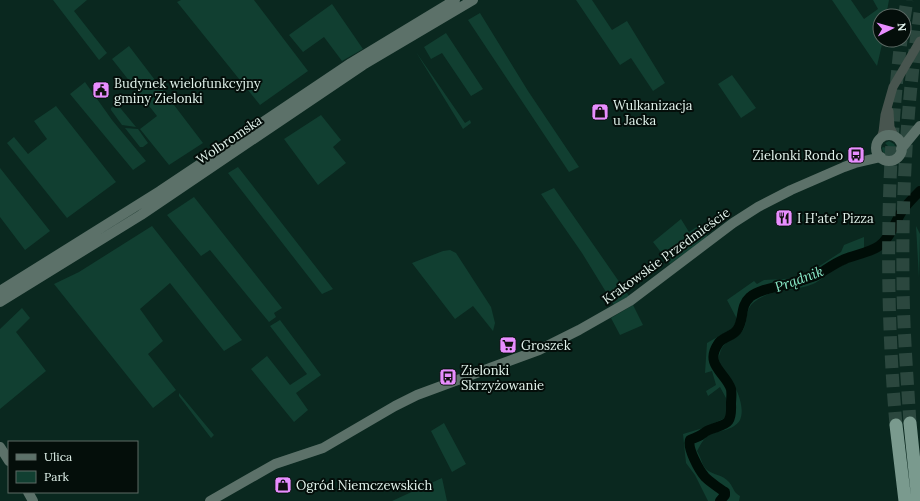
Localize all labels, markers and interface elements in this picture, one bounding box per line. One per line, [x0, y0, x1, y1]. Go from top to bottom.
north arrow [872, 8, 912, 48]
text: N [895, 22, 909, 32]
place label: Budynek wielofunkcyjny gminy Zielonki [114, 75, 261, 107]
public building icon: Budynek wielofunkcyjny gminy Zielonki [91, 80, 111, 100]
place label: Wulkanizacja u Jacka [613, 97, 693, 129]
shop icon: Wulkanizacja u Jacka [590, 102, 610, 122]
street label: Wolbromska [193, 112, 265, 168]
bus stop icon: Zielonki Rondo [846, 145, 866, 165]
place label: Zielonki Rondo [752, 147, 843, 164]
street label: Krakowskie Przedmieście [599, 204, 733, 308]
restaurant icon: I H'ate' Pizza [774, 208, 794, 228]
place label: I H'ate' Pizza [797, 210, 874, 227]
water label: Prądnik [772, 262, 826, 296]
supermarket icon: Groszek [498, 335, 518, 355]
place label: Groszek [521, 337, 571, 354]
place label: Zielonki Skrzyżowanie [461, 362, 544, 394]
bus stop icon: Zielonki Skrzyżowanie [438, 367, 458, 387]
legend [8, 441, 138, 493]
text: Ulica [44, 449, 72, 464]
text: Park [44, 469, 70, 484]
shop icon: Ogród Niemczewskich [273, 475, 293, 495]
place label: Ogród Niemczewskich [296, 477, 432, 494]

